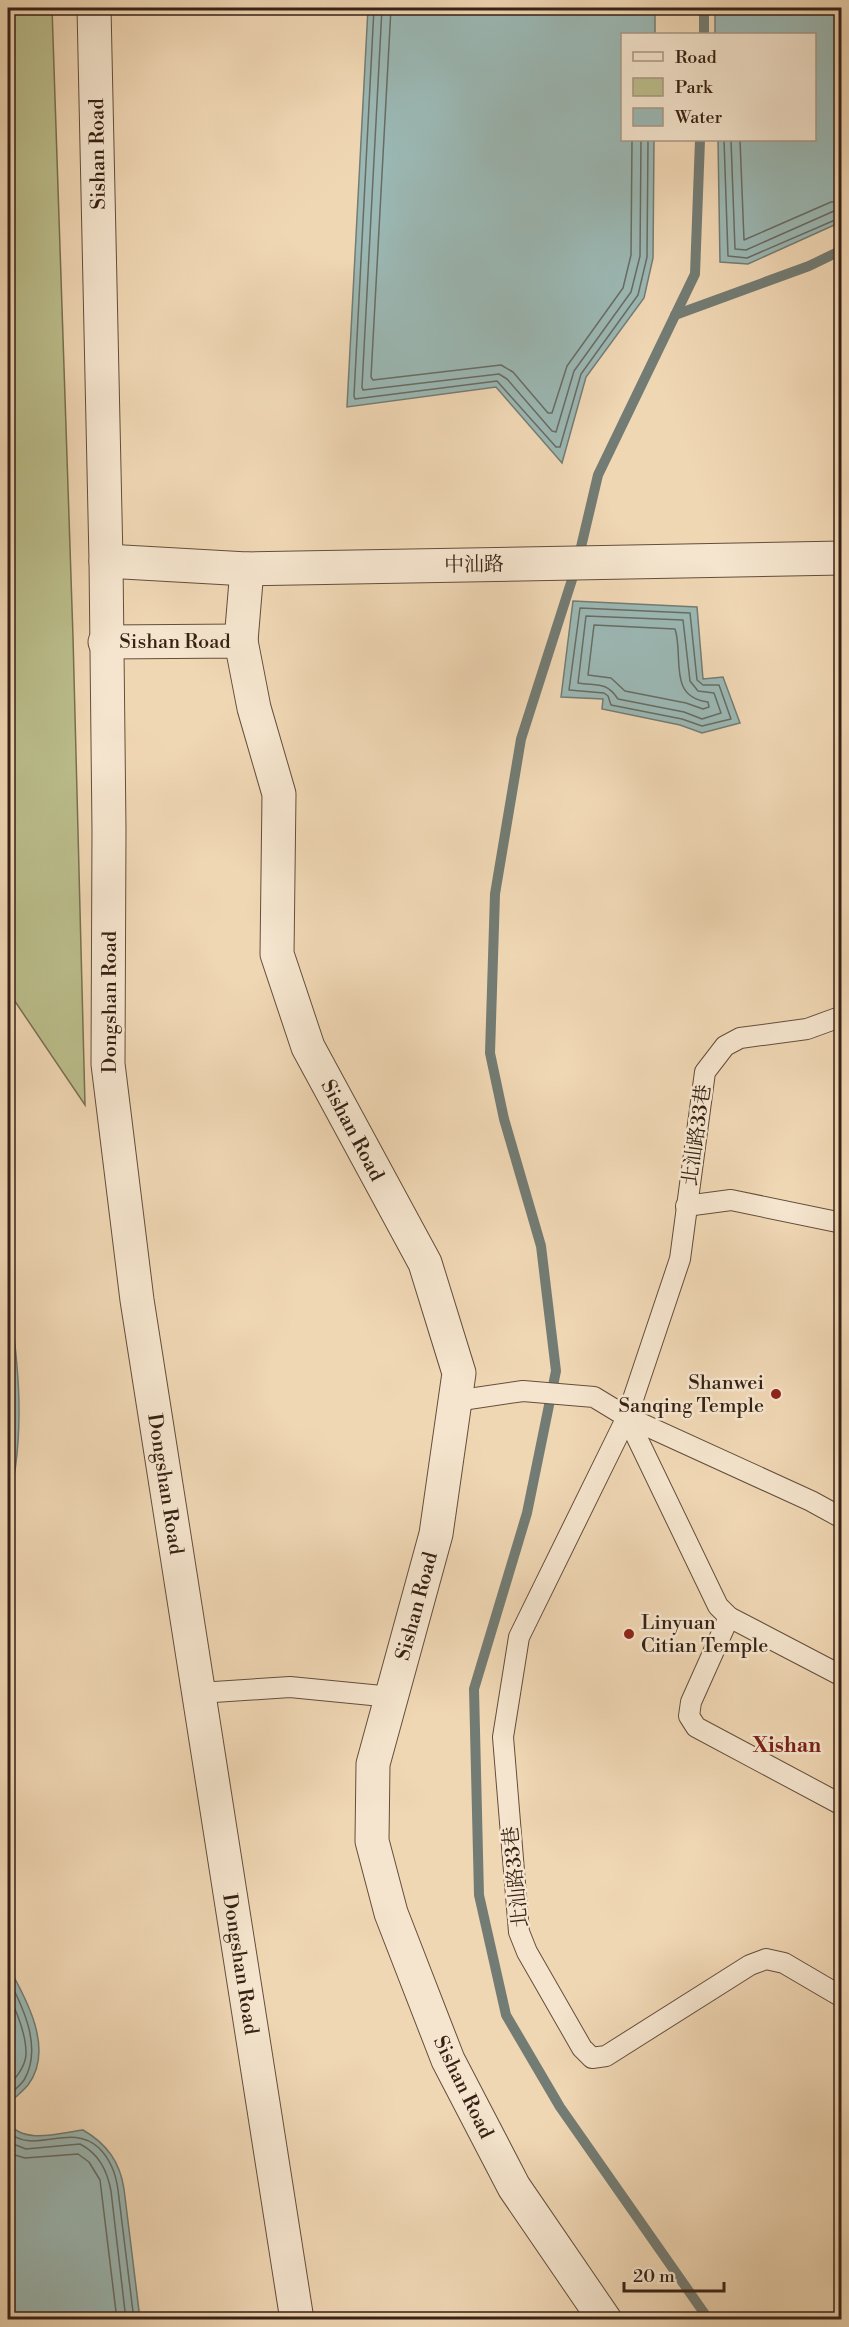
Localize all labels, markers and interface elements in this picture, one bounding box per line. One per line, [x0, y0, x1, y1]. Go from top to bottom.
legend [621, 33, 816, 141]
text: Road [675, 46, 718, 69]
text: Park [675, 76, 714, 99]
street label: Sishan Road [85, 97, 112, 210]
text: Water [674, 106, 723, 129]
street label: 中汕路 [444, 552, 504, 579]
street label: Sishan Road [119, 630, 231, 655]
street label: Dongshan Road [98, 930, 123, 1073]
street label: Sishan Road [315, 1076, 389, 1186]
street label: 北汕路33巷 [678, 1083, 717, 1187]
place label: Shanwei Sanqing Temple [619, 1371, 764, 1419]
marker: Shanwei Sanqing Temple [769, 1387, 783, 1401]
street label: Dongshan Road [141, 1412, 188, 1557]
street label: Sishan Road [391, 1549, 444, 1663]
place label: Linyuan Citian Temple [641, 1611, 768, 1659]
marker: Linyuan Citian Temple [622, 1627, 636, 1641]
district label: Xishan [752, 1733, 821, 1759]
street label: 北汕路33巷 [499, 1825, 534, 1929]
street label: Dongshan Road [216, 1892, 263, 2037]
street label: Sishan Road [427, 2032, 499, 2144]
scale bar [624, 2255, 724, 2293]
text: 20 m [633, 2265, 675, 2288]

